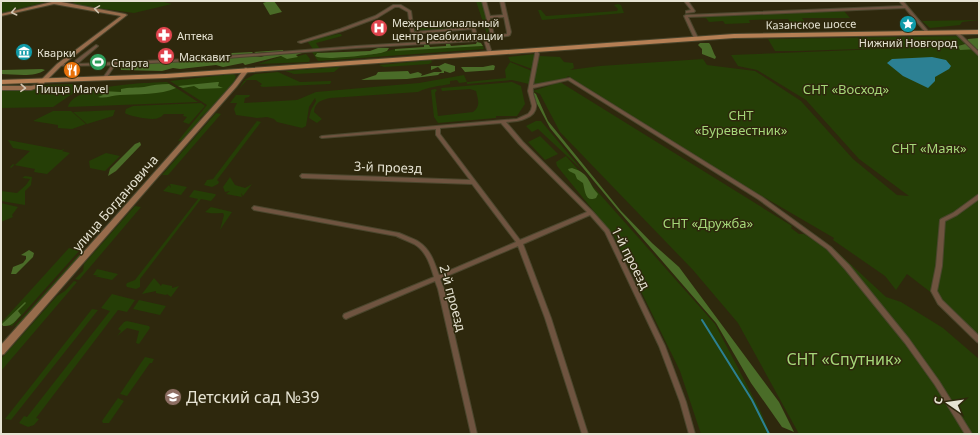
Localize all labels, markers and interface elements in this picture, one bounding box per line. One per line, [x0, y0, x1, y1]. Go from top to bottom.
one-way arrow [94, 5, 100, 14]
one-way arrow [11, 8, 17, 16]
place icon: Нижний Новгород [898, 14, 918, 34]
place label: Межрешиональный центр реабилитации [392, 15, 503, 43]
street label: Казанское шоссе [766, 16, 856, 32]
hospital icon: Межрешиональный центр реабилитации [369, 18, 389, 38]
pharmacy icon: Аптека [154, 25, 174, 45]
place label: Аптека [177, 28, 214, 43]
place label: Нижний Новгород [859, 35, 958, 50]
museum icon: Кварки [14, 42, 34, 62]
place label: Кварки [37, 45, 76, 60]
pharmacy icon: Маскавит [156, 46, 176, 66]
place label: Маскавит [179, 49, 230, 64]
sports icon: Спарта [88, 52, 108, 72]
place label: Спарта [111, 55, 149, 70]
restaurant icon: Пицца Marvel [62, 60, 82, 80]
park label: СНТ «Восход» [803, 80, 890, 98]
place label: Пицца Marvel [36, 81, 108, 96]
one-way arrow [20, 84, 26, 92]
park label: СНТ «Буревестник» [695, 106, 788, 139]
park label: СНТ «Маяк» [891, 139, 967, 157]
street label: улица Богдановича [68, 151, 162, 255]
street label: 3-й проезд [354, 157, 422, 177]
park label: СНТ «Дружба» [663, 214, 754, 232]
street label: 1-й проезд [608, 224, 654, 292]
street label: 2-й проезд [436, 263, 471, 333]
park label: СНТ «Спутник» [786, 348, 902, 370]
north arrow [928, 383, 968, 423]
place label: Детский сад №39 [186, 386, 319, 408]
school or university icon: Детский сад №39 [163, 387, 183, 407]
text: С [930, 395, 946, 406]

